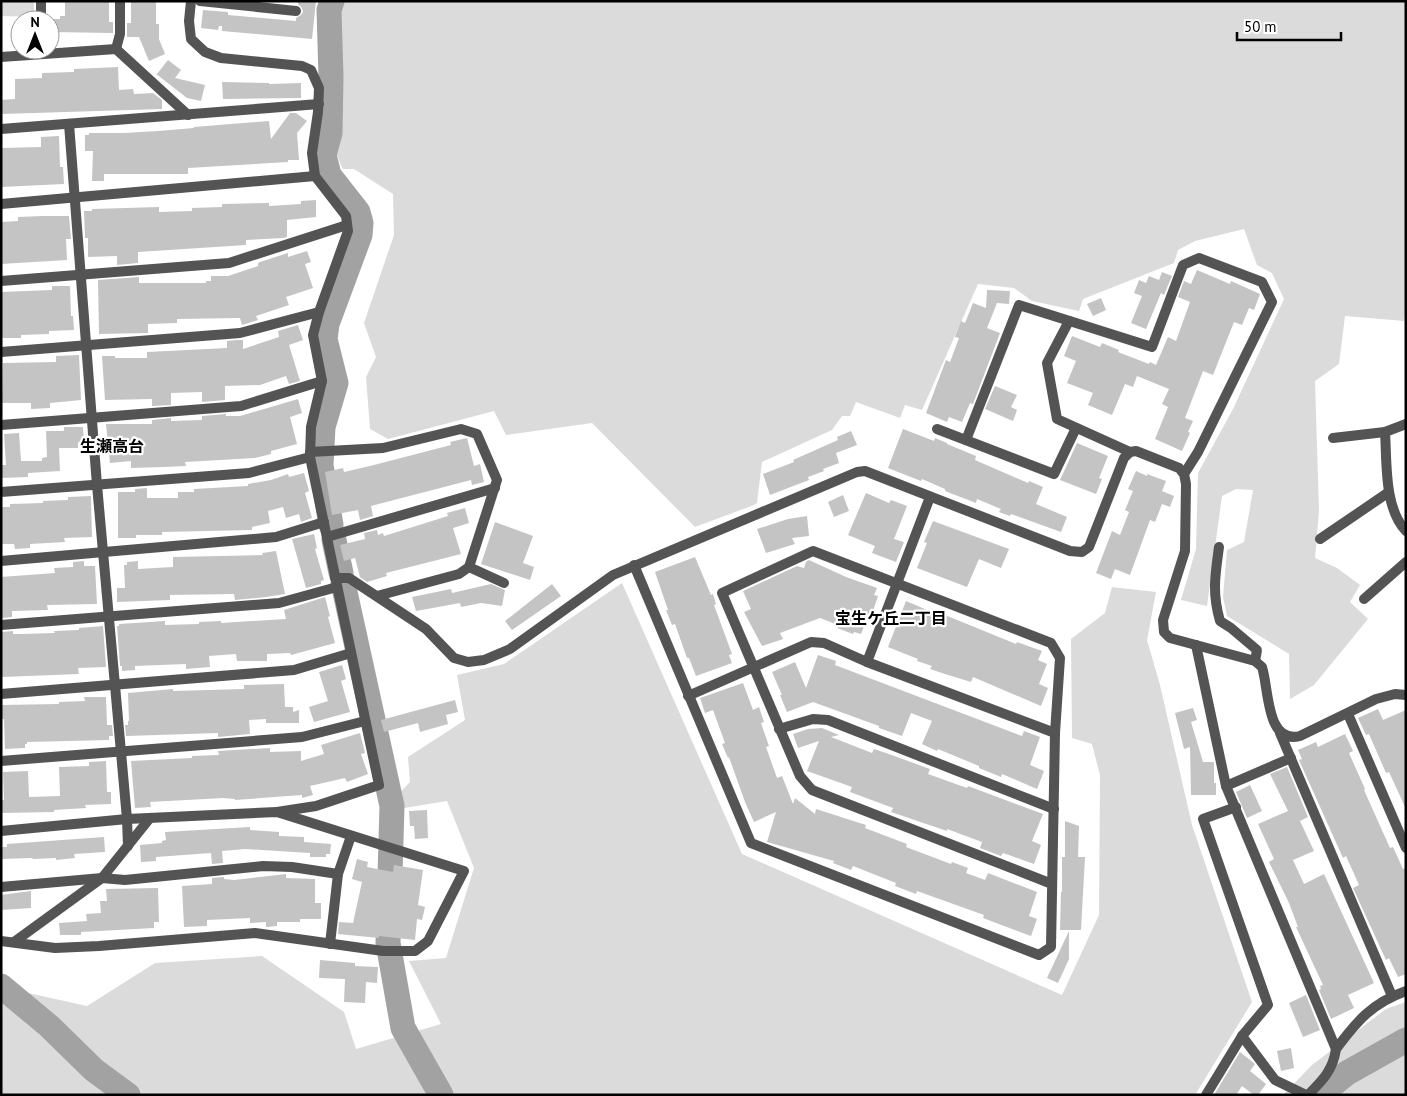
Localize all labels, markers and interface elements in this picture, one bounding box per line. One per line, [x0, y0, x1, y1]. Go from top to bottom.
north arrow [10, 10, 60, 60]
scale bar [1237, 10, 1341, 42]
text: N [30, 13, 40, 31]
text: 50 m [1244, 17, 1277, 36]
district label: 生瀬高台 [80, 436, 144, 456]
district label: 宝生ケ丘二丁目 [835, 608, 947, 628]

